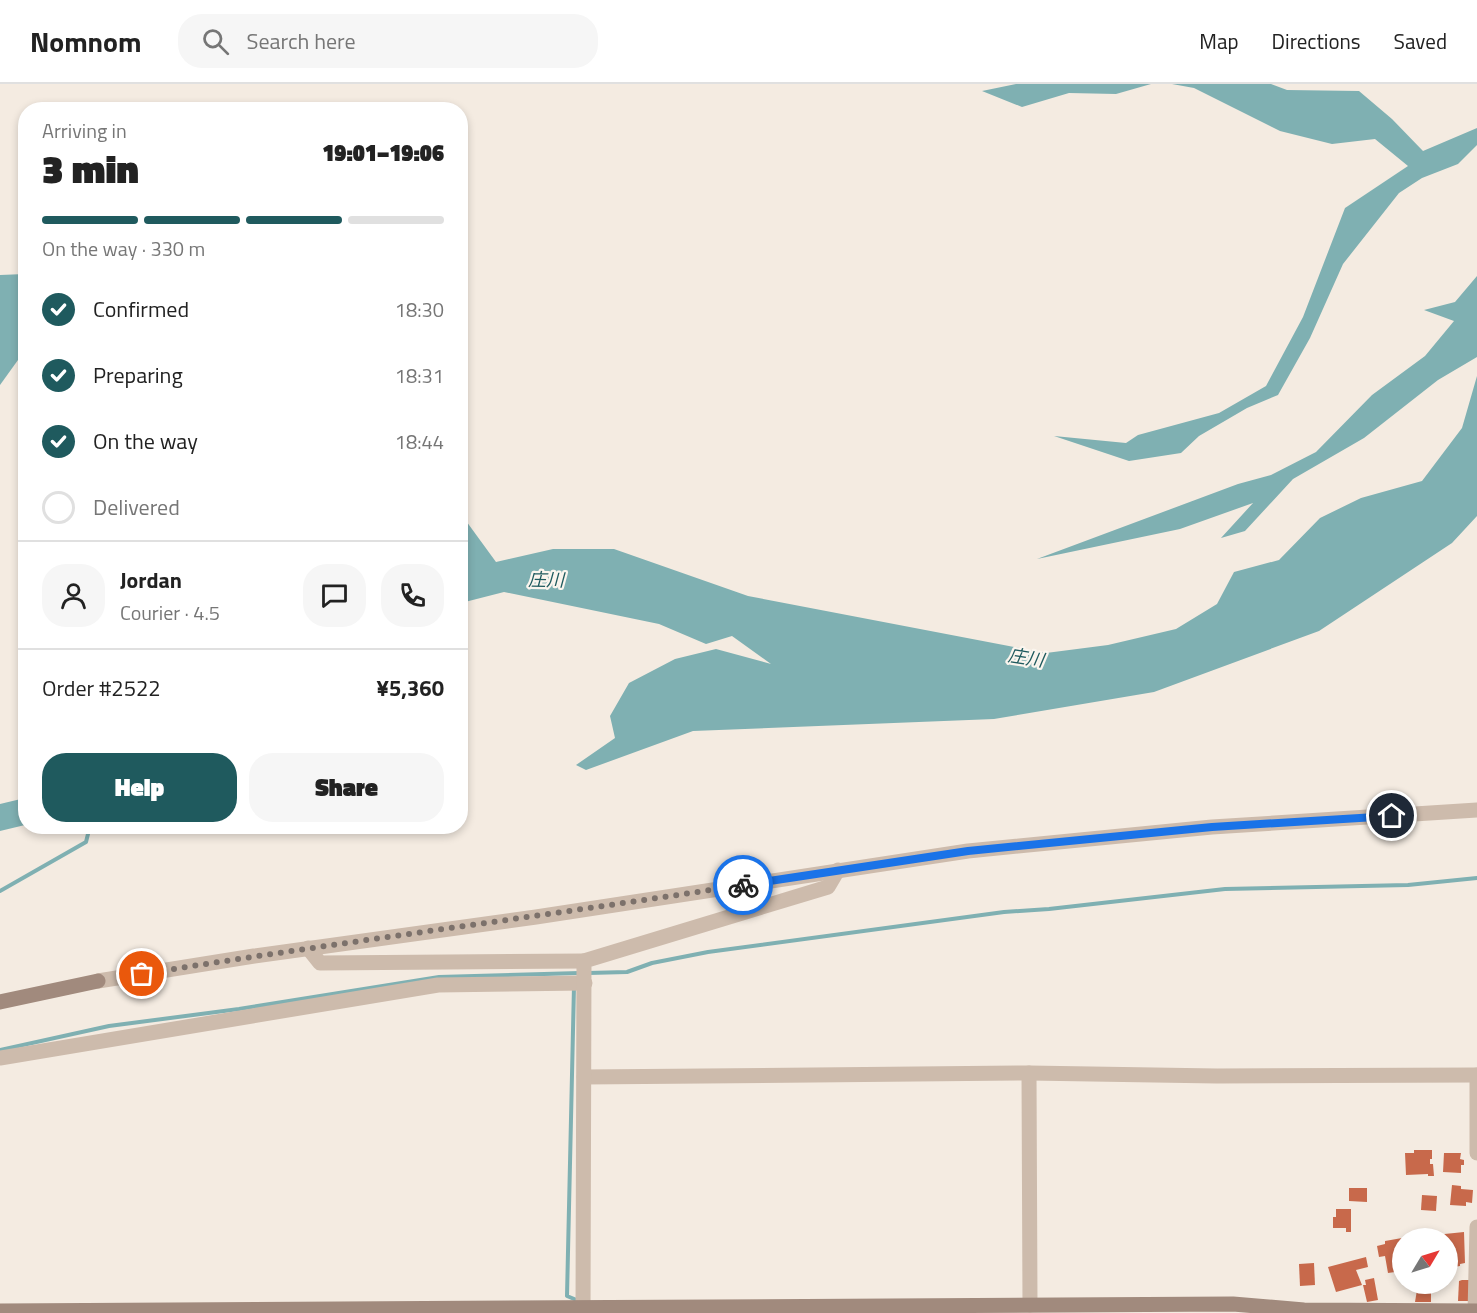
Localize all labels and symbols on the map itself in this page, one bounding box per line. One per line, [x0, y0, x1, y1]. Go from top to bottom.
water label: 庄川 [528, 566, 566, 593]
water label: 庄川 [1006, 641, 1048, 674]
pin [1366, 790, 1417, 841]
courier [713, 855, 773, 915]
pin [116, 948, 167, 999]
north arrow [1392, 1228, 1458, 1294]

